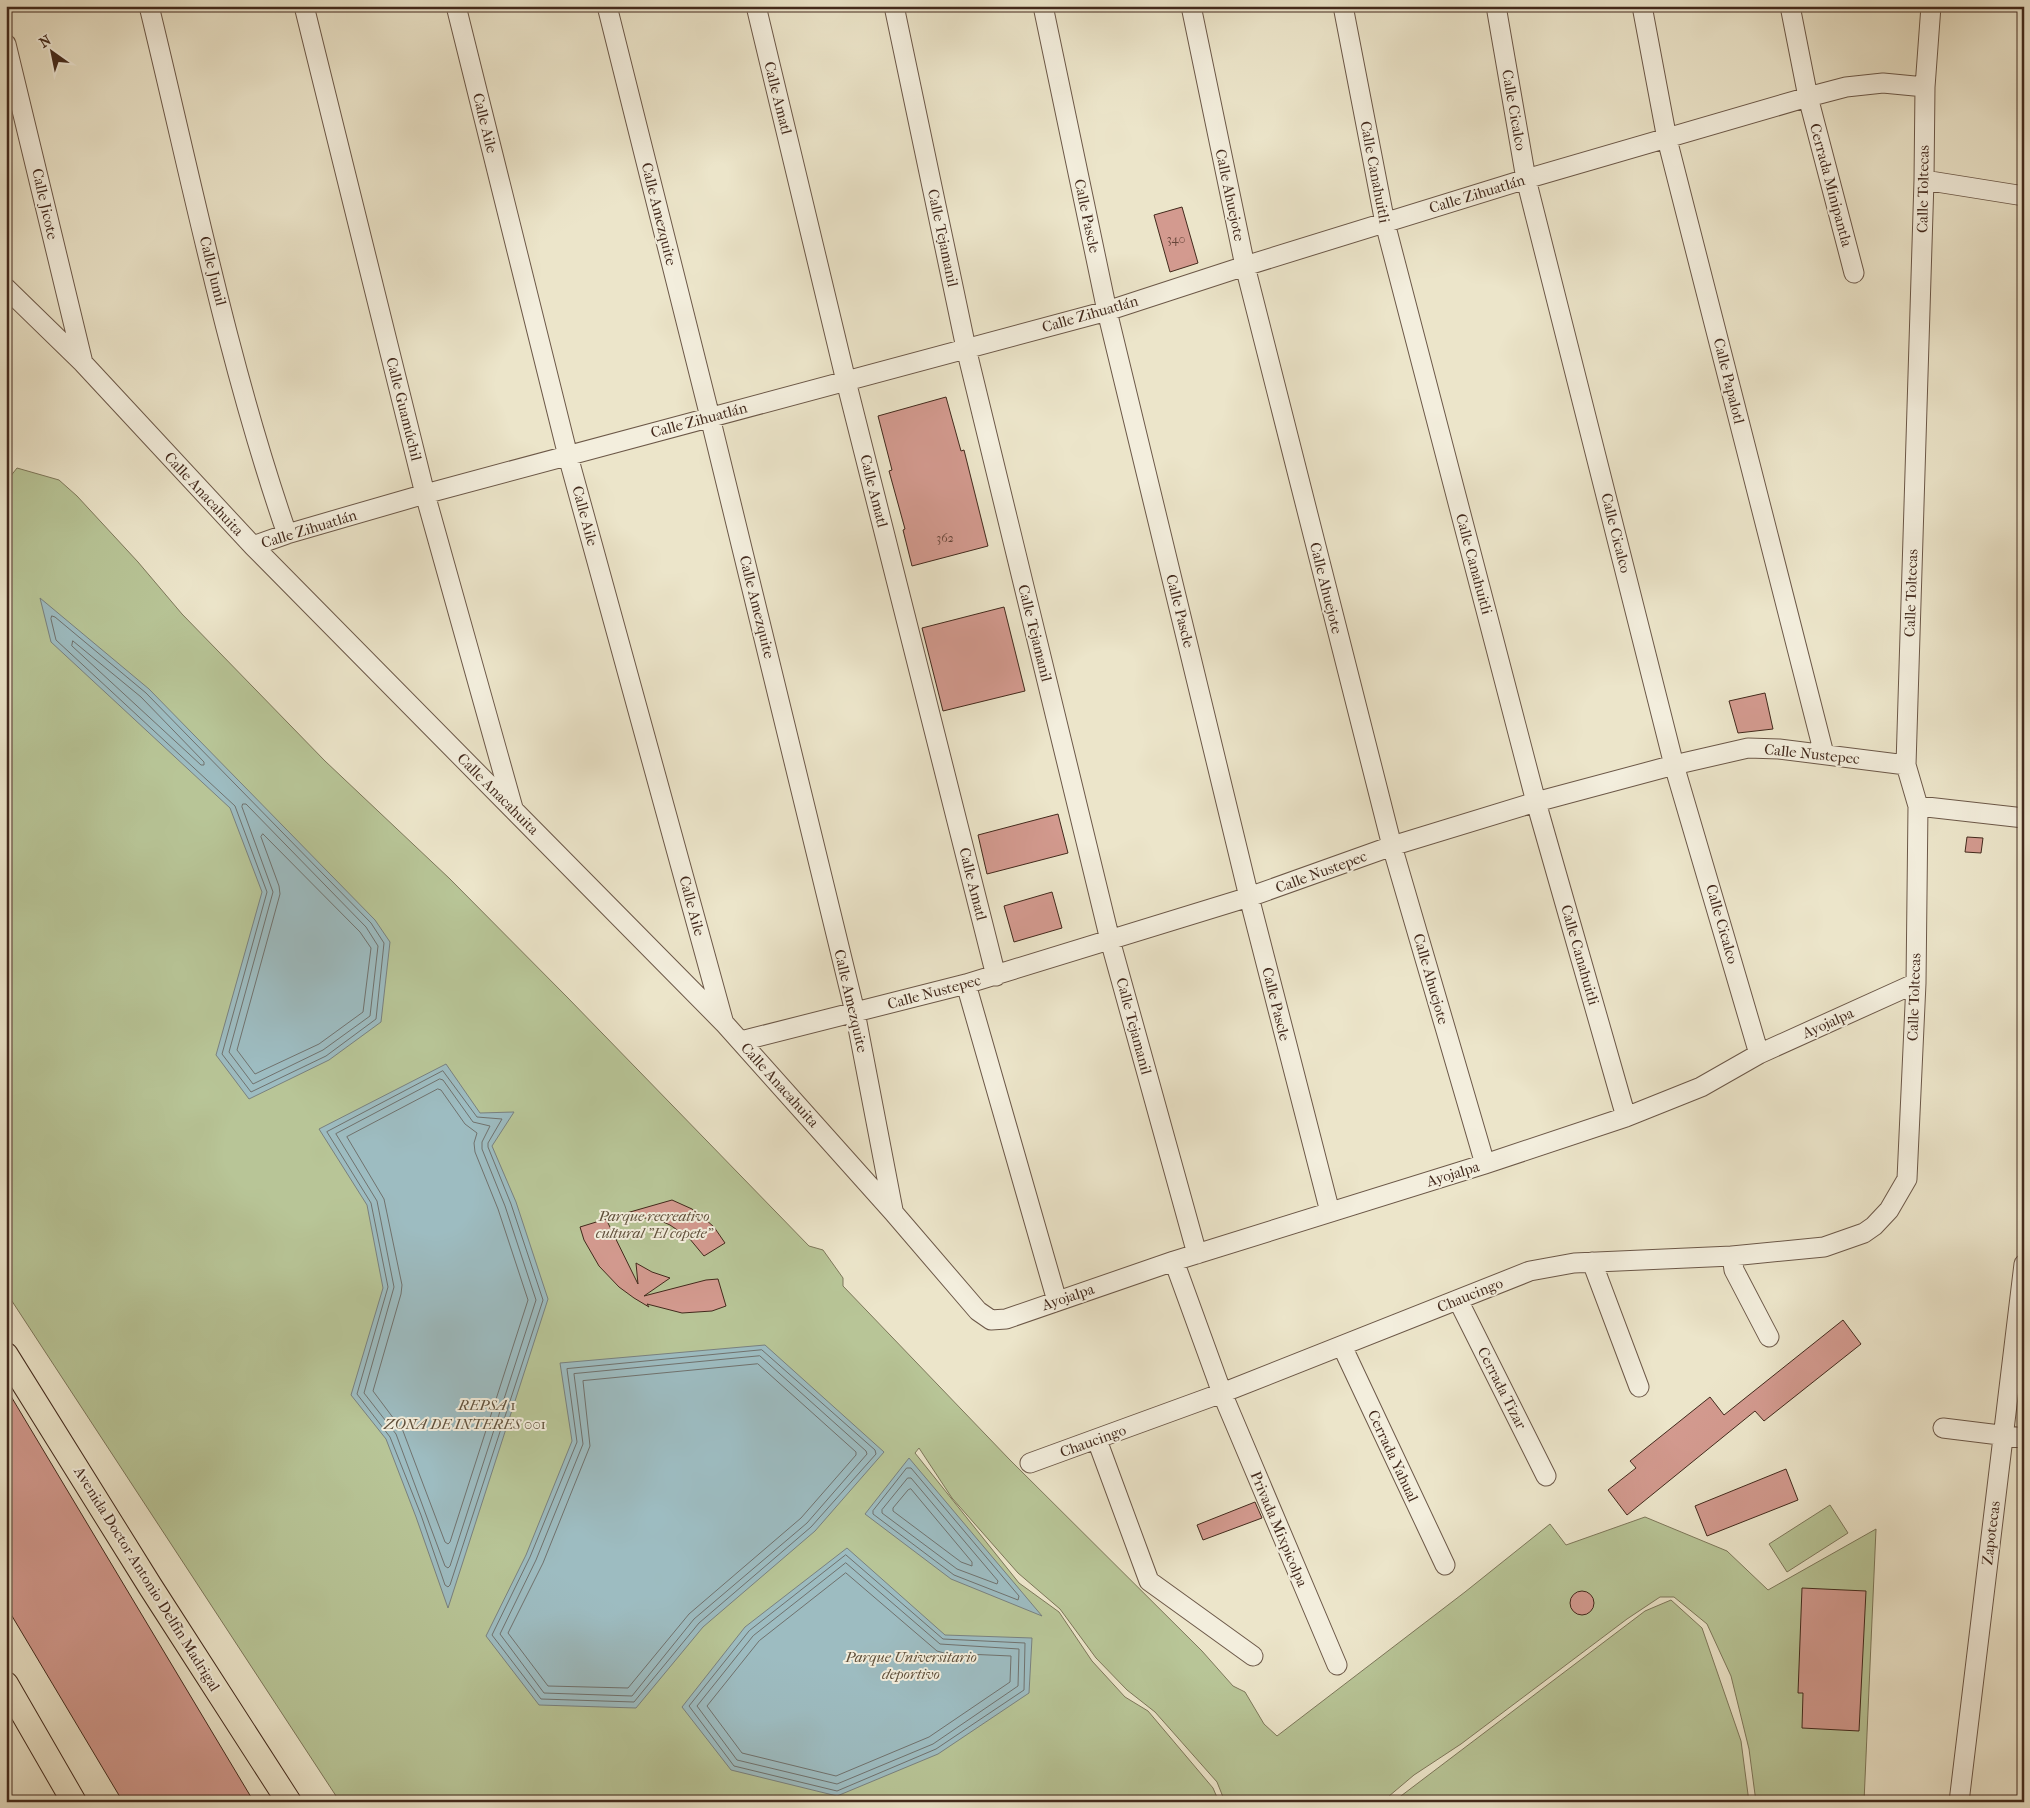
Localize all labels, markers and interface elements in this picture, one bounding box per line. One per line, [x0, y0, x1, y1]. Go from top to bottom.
north arrow [28, 28, 78, 78]
text: N [36, 31, 55, 52]
street label: Calle Amatl [760, 60, 796, 136]
street label: Calle Cicalco [1498, 68, 1530, 152]
street label: Calle Aile [469, 91, 501, 156]
street label: Calle Canahuitli [1356, 119, 1394, 225]
street label: Cerrada Minipantla [1806, 121, 1856, 250]
street label: Calle Toltecas [1913, 144, 1933, 233]
street label: Calle Ahuejote [1211, 147, 1249, 243]
street label: Calle Amezquite [638, 161, 681, 268]
street label: Calle Jicote [28, 167, 62, 242]
street label: Calle Zihuatlán [1427, 171, 1527, 217]
street label: Calle Pascle [1070, 177, 1104, 255]
street label: Calle Tejamanil [924, 187, 962, 289]
house number: 340 [1167, 232, 1185, 246]
street label: Calle Jumil [196, 234, 230, 308]
street label: Calle Zihuatlán [1040, 292, 1140, 336]
street label: Calle Papalotl [1710, 336, 1748, 426]
street label: Calle Guamúchil [382, 355, 426, 463]
street label: Calle Zihuatlán [649, 398, 750, 442]
street label: Calle Anacahuita [161, 448, 248, 540]
street label: Calle Amatl [856, 453, 892, 529]
street label: Calle Aile [568, 484, 602, 549]
street label: Calle Cicalco [1597, 491, 1635, 575]
street label: Calle Zihuatlán [259, 506, 359, 552]
street label: Calle Canahuitli [1452, 512, 1496, 617]
house number: 362 [936, 531, 954, 545]
street label: Calle Ahuejote [1306, 540, 1346, 636]
street label: Calle Toltecas [1900, 548, 1922, 637]
street label: Calle Amezquite [736, 554, 779, 661]
street label: Calle Pascle [1162, 572, 1198, 650]
street label: Calle Tejamanil [1014, 582, 1056, 684]
street label: Calle Nustepec [1763, 740, 1861, 768]
street label: Calle Anacahuita [453, 749, 543, 839]
street label: Calle Amatl [955, 846, 991, 922]
street label: Calle Nustepec [1273, 847, 1370, 897]
street label: Calle Aile [675, 874, 709, 939]
street label: Calle Cicalco [1702, 882, 1742, 966]
street label: Calle Canahuitli [1557, 903, 1603, 1008]
street label: Calle Ahuejote [1409, 931, 1453, 1027]
street label: Calle Amezquite [830, 948, 872, 1055]
street label: Calle Toltecas [1903, 952, 1925, 1041]
street label: Calle Pascle [1258, 965, 1294, 1043]
street label: Calle Nustepec [885, 971, 983, 1013]
street label: Calle Tejamanil [1112, 976, 1156, 1076]
street label: Ayojalpa [1799, 1003, 1857, 1043]
street label: Calle Anacahuita [737, 1039, 824, 1132]
street label: Ayojalpa [1423, 1157, 1483, 1191]
park label: Parque recreativo cultural "El copete" [596, 1207, 713, 1242]
street label: Chaucingo [1435, 1274, 1506, 1316]
street label: Ayojalpa [1038, 1279, 1098, 1315]
street label: Cerrada Tizar [1474, 1344, 1531, 1433]
park label: REPSA 1 [457, 1396, 516, 1414]
street label: Cerrada Yahual [1364, 1407, 1422, 1505]
park label: ZONA DE INTERES 001 [383, 1415, 546, 1433]
street label: Chaucingo [1057, 1421, 1129, 1461]
street label: Avenida Doctor Antonio Delfín Madrigal [70, 1463, 224, 1695]
street label: Privada Mixpicolpa [1247, 1468, 1312, 1591]
street label: Zapotecas [1978, 1499, 2004, 1566]
park label: Parque Universitario deportivo [844, 1648, 977, 1683]

